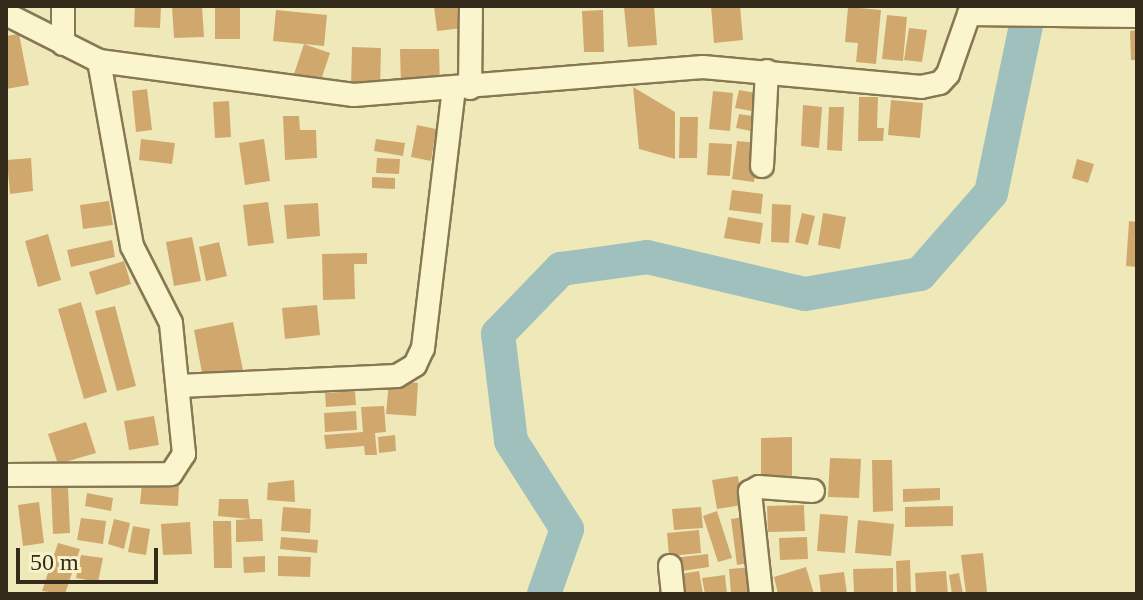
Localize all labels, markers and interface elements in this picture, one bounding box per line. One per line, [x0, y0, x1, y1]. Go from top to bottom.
scale bar [20, 532, 162, 582]
text: 50 m [30, 549, 79, 575]

